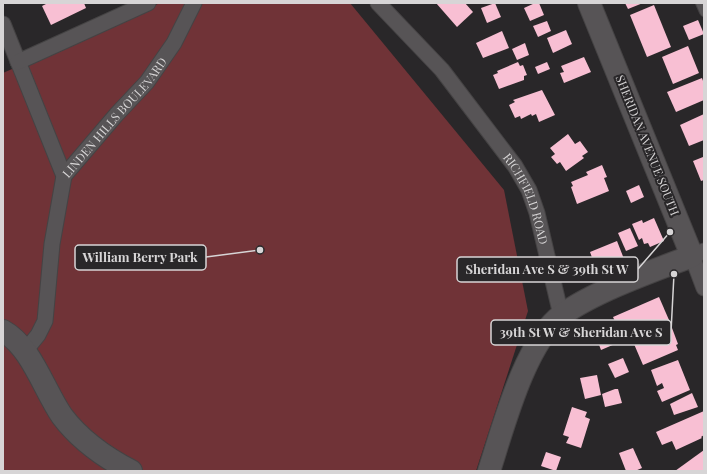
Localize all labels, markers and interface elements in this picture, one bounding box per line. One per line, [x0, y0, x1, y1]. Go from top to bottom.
street label: LINDEN HILLS BOULEVARD [58, 54, 170, 181]
street label: SHERIDAN AVENUE SOUTH [612, 72, 684, 218]
street label: RICHFIELD ROAD [500, 150, 552, 246]
callout: William Berry Park [75, 245, 206, 270]
text: William Berry Park [81, 248, 198, 265]
callout: Sheridan Ave S & 39th St W [457, 257, 638, 282]
text: Sheridan Ave S & 39th St W [465, 260, 629, 277]
callout: 39th St W & Sheridan Ave S [491, 320, 671, 345]
text: 39th St W & Sheridan Ave S [499, 323, 663, 340]

